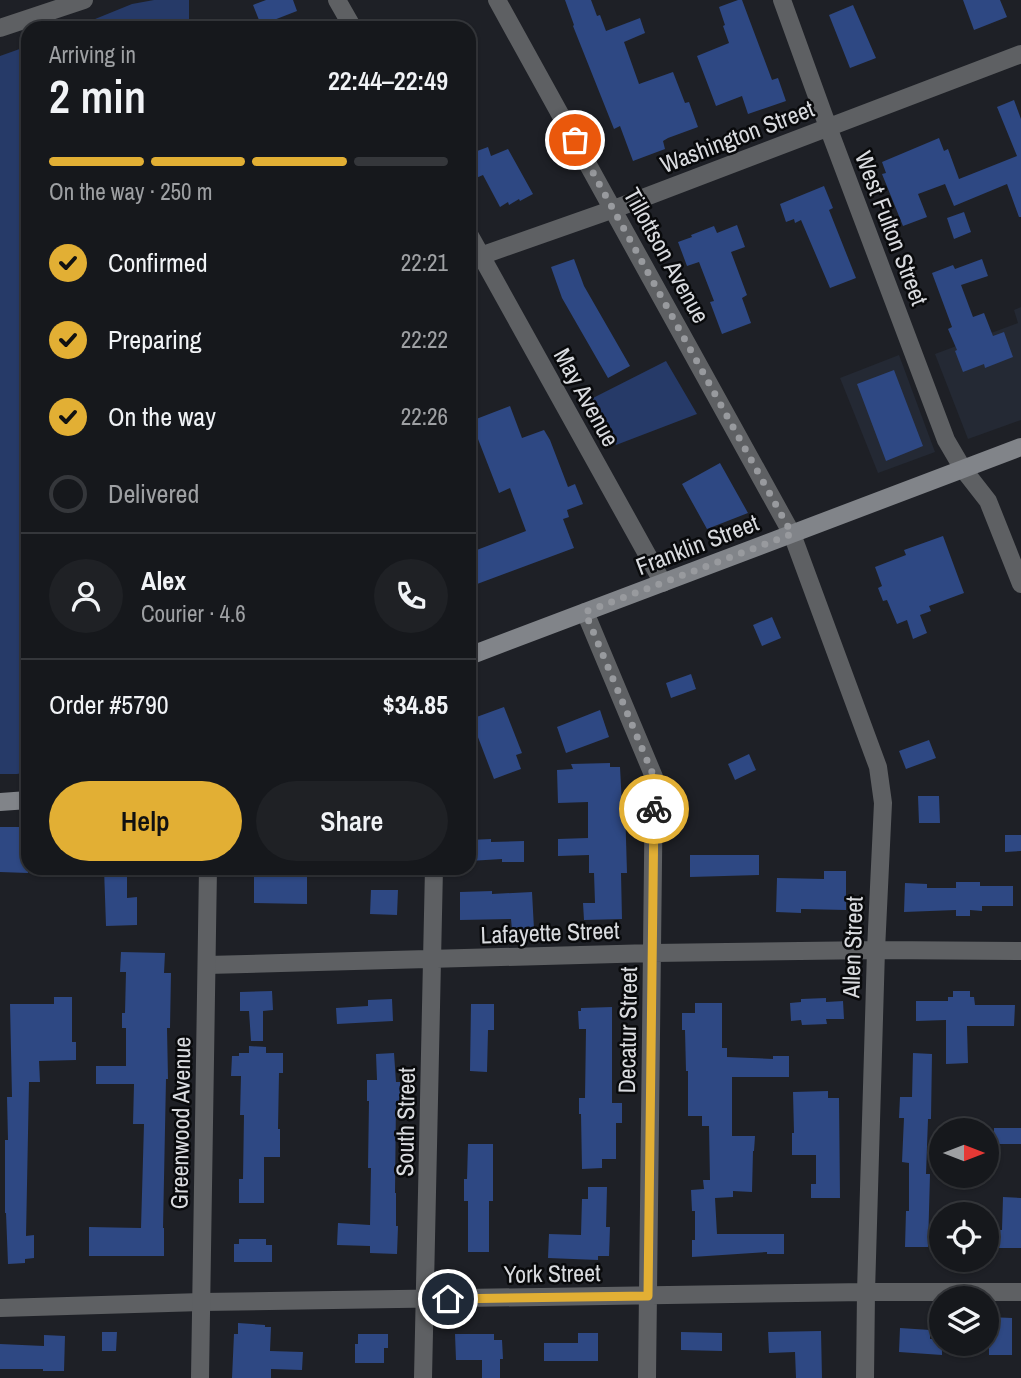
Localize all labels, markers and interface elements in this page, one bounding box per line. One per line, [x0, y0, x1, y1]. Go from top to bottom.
text: Arriving in [49, 39, 136, 70]
text: 22:44–22:49 [328, 63, 448, 98]
text: 2 min [49, 65, 146, 127]
street label: Washington Street [656, 92, 819, 180]
pin [545, 110, 605, 170]
icon: bag [556, 121, 594, 159]
street label: West Fulton Street [848, 146, 936, 310]
text: On the way · 250 m [49, 176, 213, 207]
street label: Tillottson Avenue [617, 182, 717, 328]
icon: check [49, 244, 87, 282]
text: Confirmed [108, 245, 208, 280]
text: 22:21 [401, 247, 448, 278]
icon: check [49, 321, 87, 359]
text: Preparing [108, 322, 202, 357]
text: 22:22 [401, 324, 448, 355]
street label: May Avenue [547, 342, 627, 452]
icon: check [49, 398, 87, 436]
text: On the way [108, 399, 216, 434]
text: 22:26 [401, 401, 448, 432]
text: Delivered [108, 476, 199, 511]
street label: Franklin Street [631, 506, 763, 582]
button: person [49, 559, 123, 633]
button: phone [374, 559, 448, 633]
text: Alex [141, 563, 186, 598]
text: Courier · 4.6 [141, 598, 246, 629]
text: Order #5790 [49, 687, 169, 722]
text: $34.85 [383, 687, 448, 722]
courier [619, 774, 689, 844]
button: Help [49, 781, 242, 861]
button: Share [256, 781, 448, 861]
icon: bike [635, 790, 673, 828]
street label: Allen Street [834, 895, 870, 999]
street label: Lafayette Street [480, 914, 621, 950]
street label: Decatur Street [610, 966, 644, 1094]
street label: Greenwood Avenue [162, 1036, 198, 1210]
street label: South Street [388, 1066, 422, 1177]
north arrow [929, 1118, 999, 1188]
map controls [929, 1118, 999, 1356]
button: locate [929, 1202, 999, 1272]
street label: York Street [503, 1256, 601, 1290]
pin [418, 1269, 478, 1329]
icon: home [429, 1280, 467, 1318]
button: layers [929, 1286, 999, 1356]

